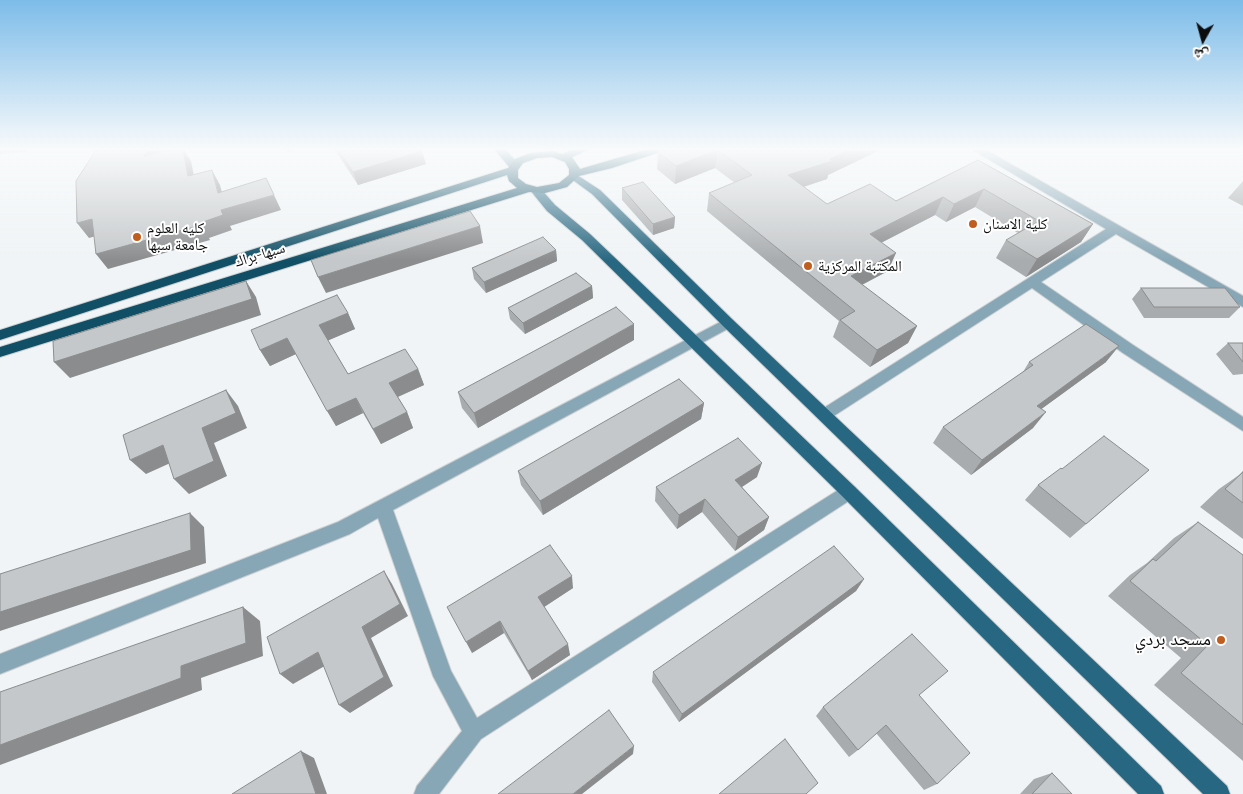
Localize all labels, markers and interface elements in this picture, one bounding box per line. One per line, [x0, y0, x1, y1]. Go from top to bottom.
north arrow [1178, 15, 1228, 65]
text: ش [1193, 45, 1210, 65]
place label: كلية الاسنان [983, 215, 1047, 233]
marker: كلية الاسنان [967, 218, 979, 230]
place label: كليه العلوم جامعة سبها [147, 219, 208, 254]
marker: كليه العلوم جامعة سبها [131, 231, 143, 243]
street label: سبها-براك [233, 239, 287, 271]
place label: المكتبة المركزية [818, 257, 902, 275]
marker: المكتبة المركزية [802, 260, 814, 272]
place label: مسجد بردي [1135, 629, 1211, 651]
marker: مسجد بردي [1215, 634, 1227, 646]

